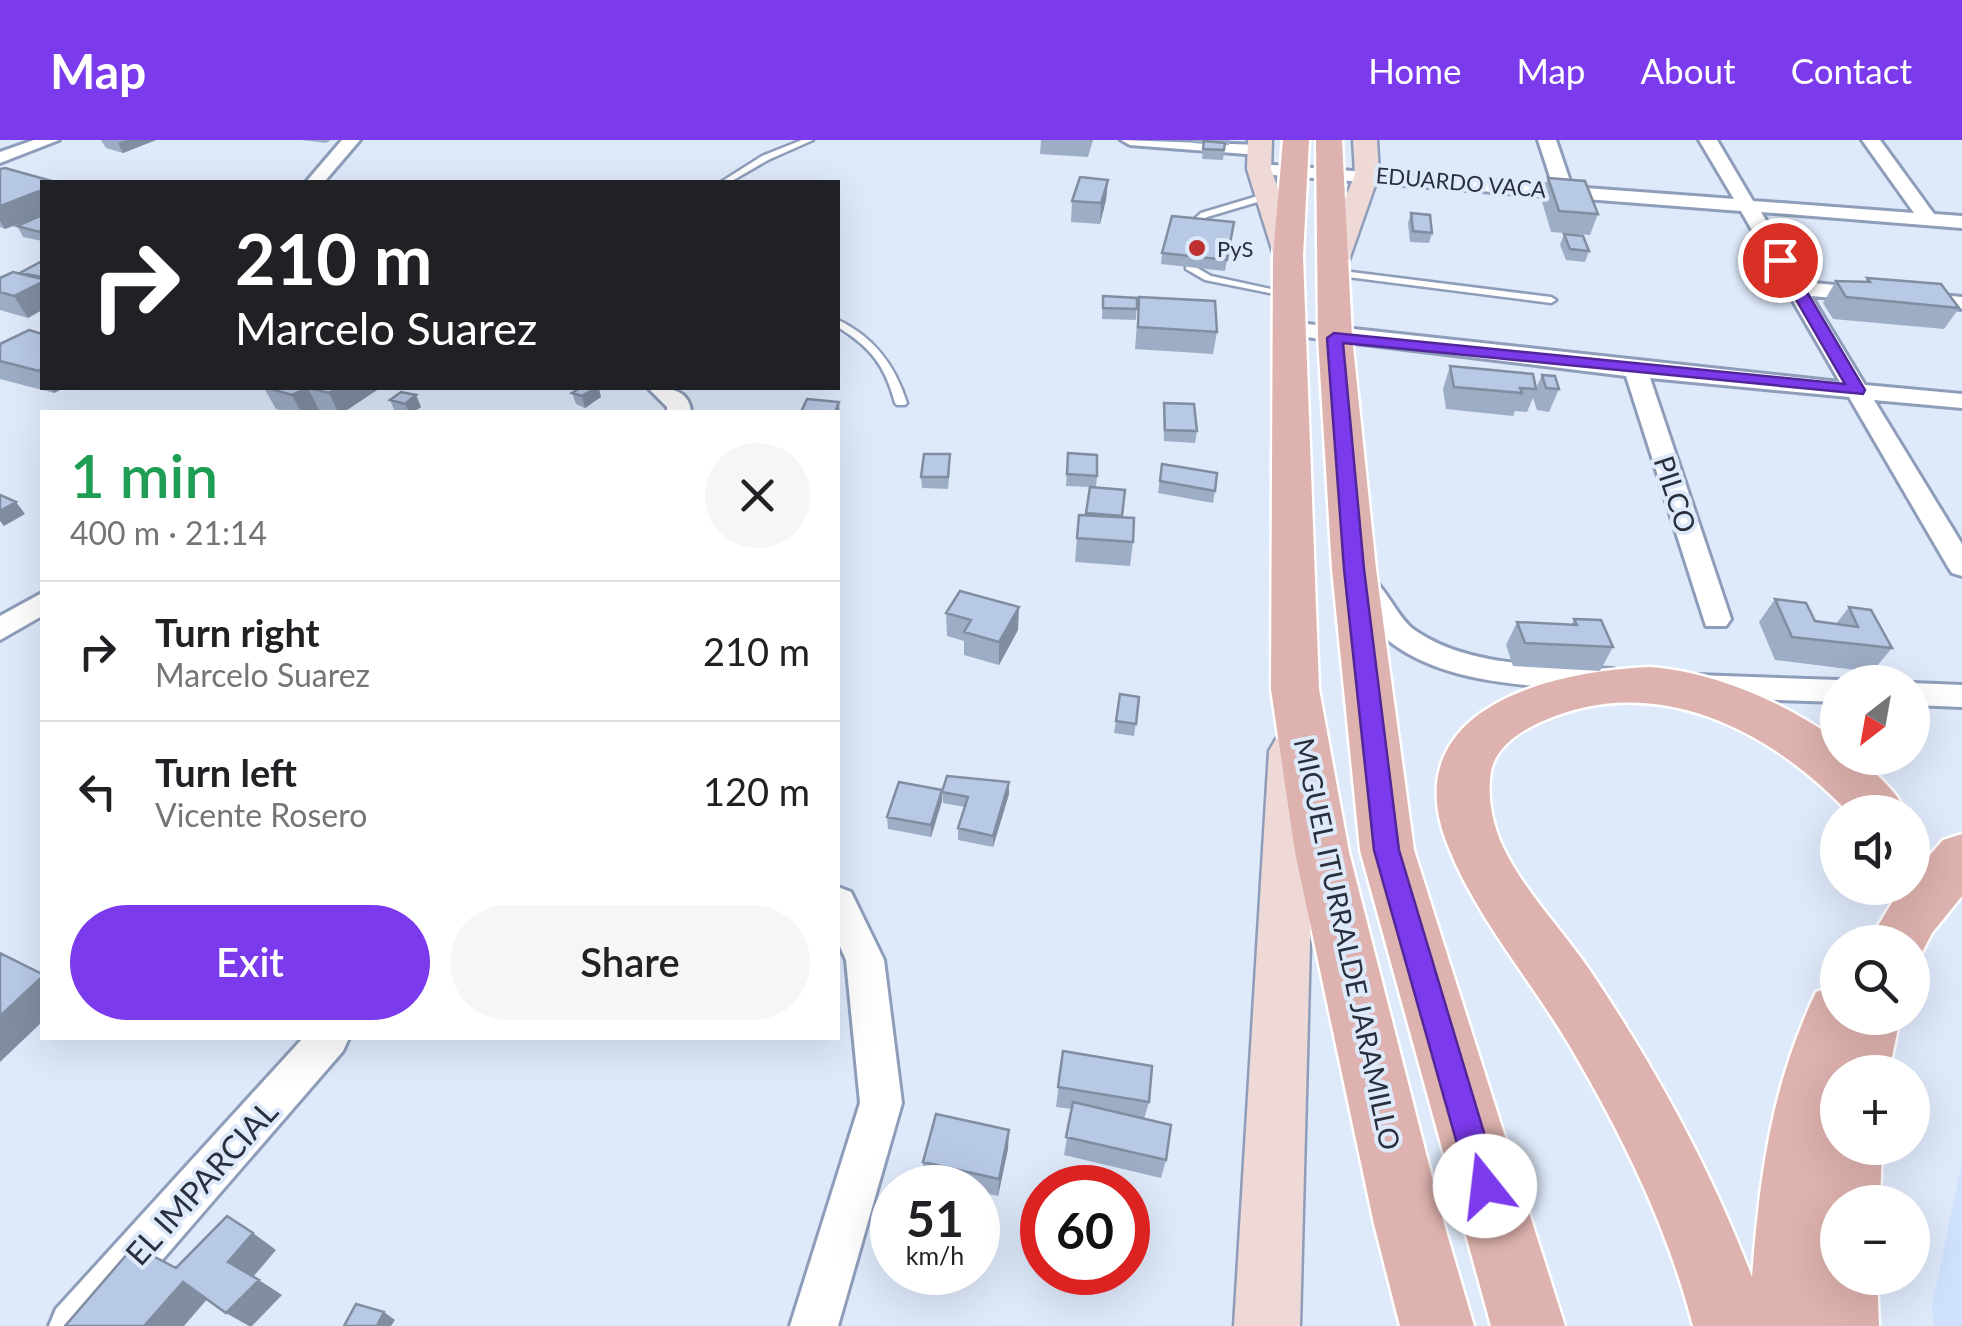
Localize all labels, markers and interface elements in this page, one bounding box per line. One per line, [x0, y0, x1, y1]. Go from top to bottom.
text: Map [50, 42, 146, 99]
text: Home [1368, 49, 1461, 91]
text: Map [1516, 49, 1585, 91]
text: About [1640, 49, 1736, 91]
text: Contact [1791, 49, 1912, 91]
street label: EDUARDO VACA [1375, 161, 1547, 203]
text: 210 m [235, 216, 432, 300]
pin [1738, 218, 1823, 303]
icon: right [70, 220, 200, 350]
icon: arrive [1753, 233, 1808, 288]
place label: PyS [1217, 235, 1253, 262]
marker: PyS [1186, 237, 1208, 259]
text: Marcelo Suarez [235, 301, 537, 355]
text: 1 min [70, 439, 218, 511]
button: close [705, 443, 810, 548]
street label: PILCO [1648, 451, 1704, 537]
text: 400 m · 21:14 [70, 513, 267, 552]
text: Turn right [155, 609, 320, 655]
icon: right [70, 624, 125, 679]
text: 210 m [703, 628, 810, 674]
text: Marcelo Suarez [155, 655, 370, 694]
north arrow [1820, 665, 1930, 775]
map controls [1820, 665, 1930, 1295]
street label: MIGUEL ITURRALDE JARAMILLO [1288, 735, 1408, 1153]
text: Turn left [155, 749, 297, 795]
icon: left [70, 764, 125, 819]
text: 120 m [703, 768, 810, 814]
text: Vicente Rosero [155, 795, 367, 834]
button: sound [1820, 795, 1930, 905]
button: Exit [70, 905, 430, 1020]
button: Share [450, 905, 810, 1020]
button: search [1820, 925, 1930, 1035]
button: + [1820, 1055, 1930, 1165]
street label: EL IMPARCIAL [117, 1092, 285, 1272]
position arrow [1433, 1134, 1537, 1238]
speed limit sign: 60 [1020, 1165, 1150, 1295]
button: − [1820, 1185, 1930, 1295]
text: 51 [906, 1188, 964, 1248]
text: km/h [906, 1240, 964, 1270]

